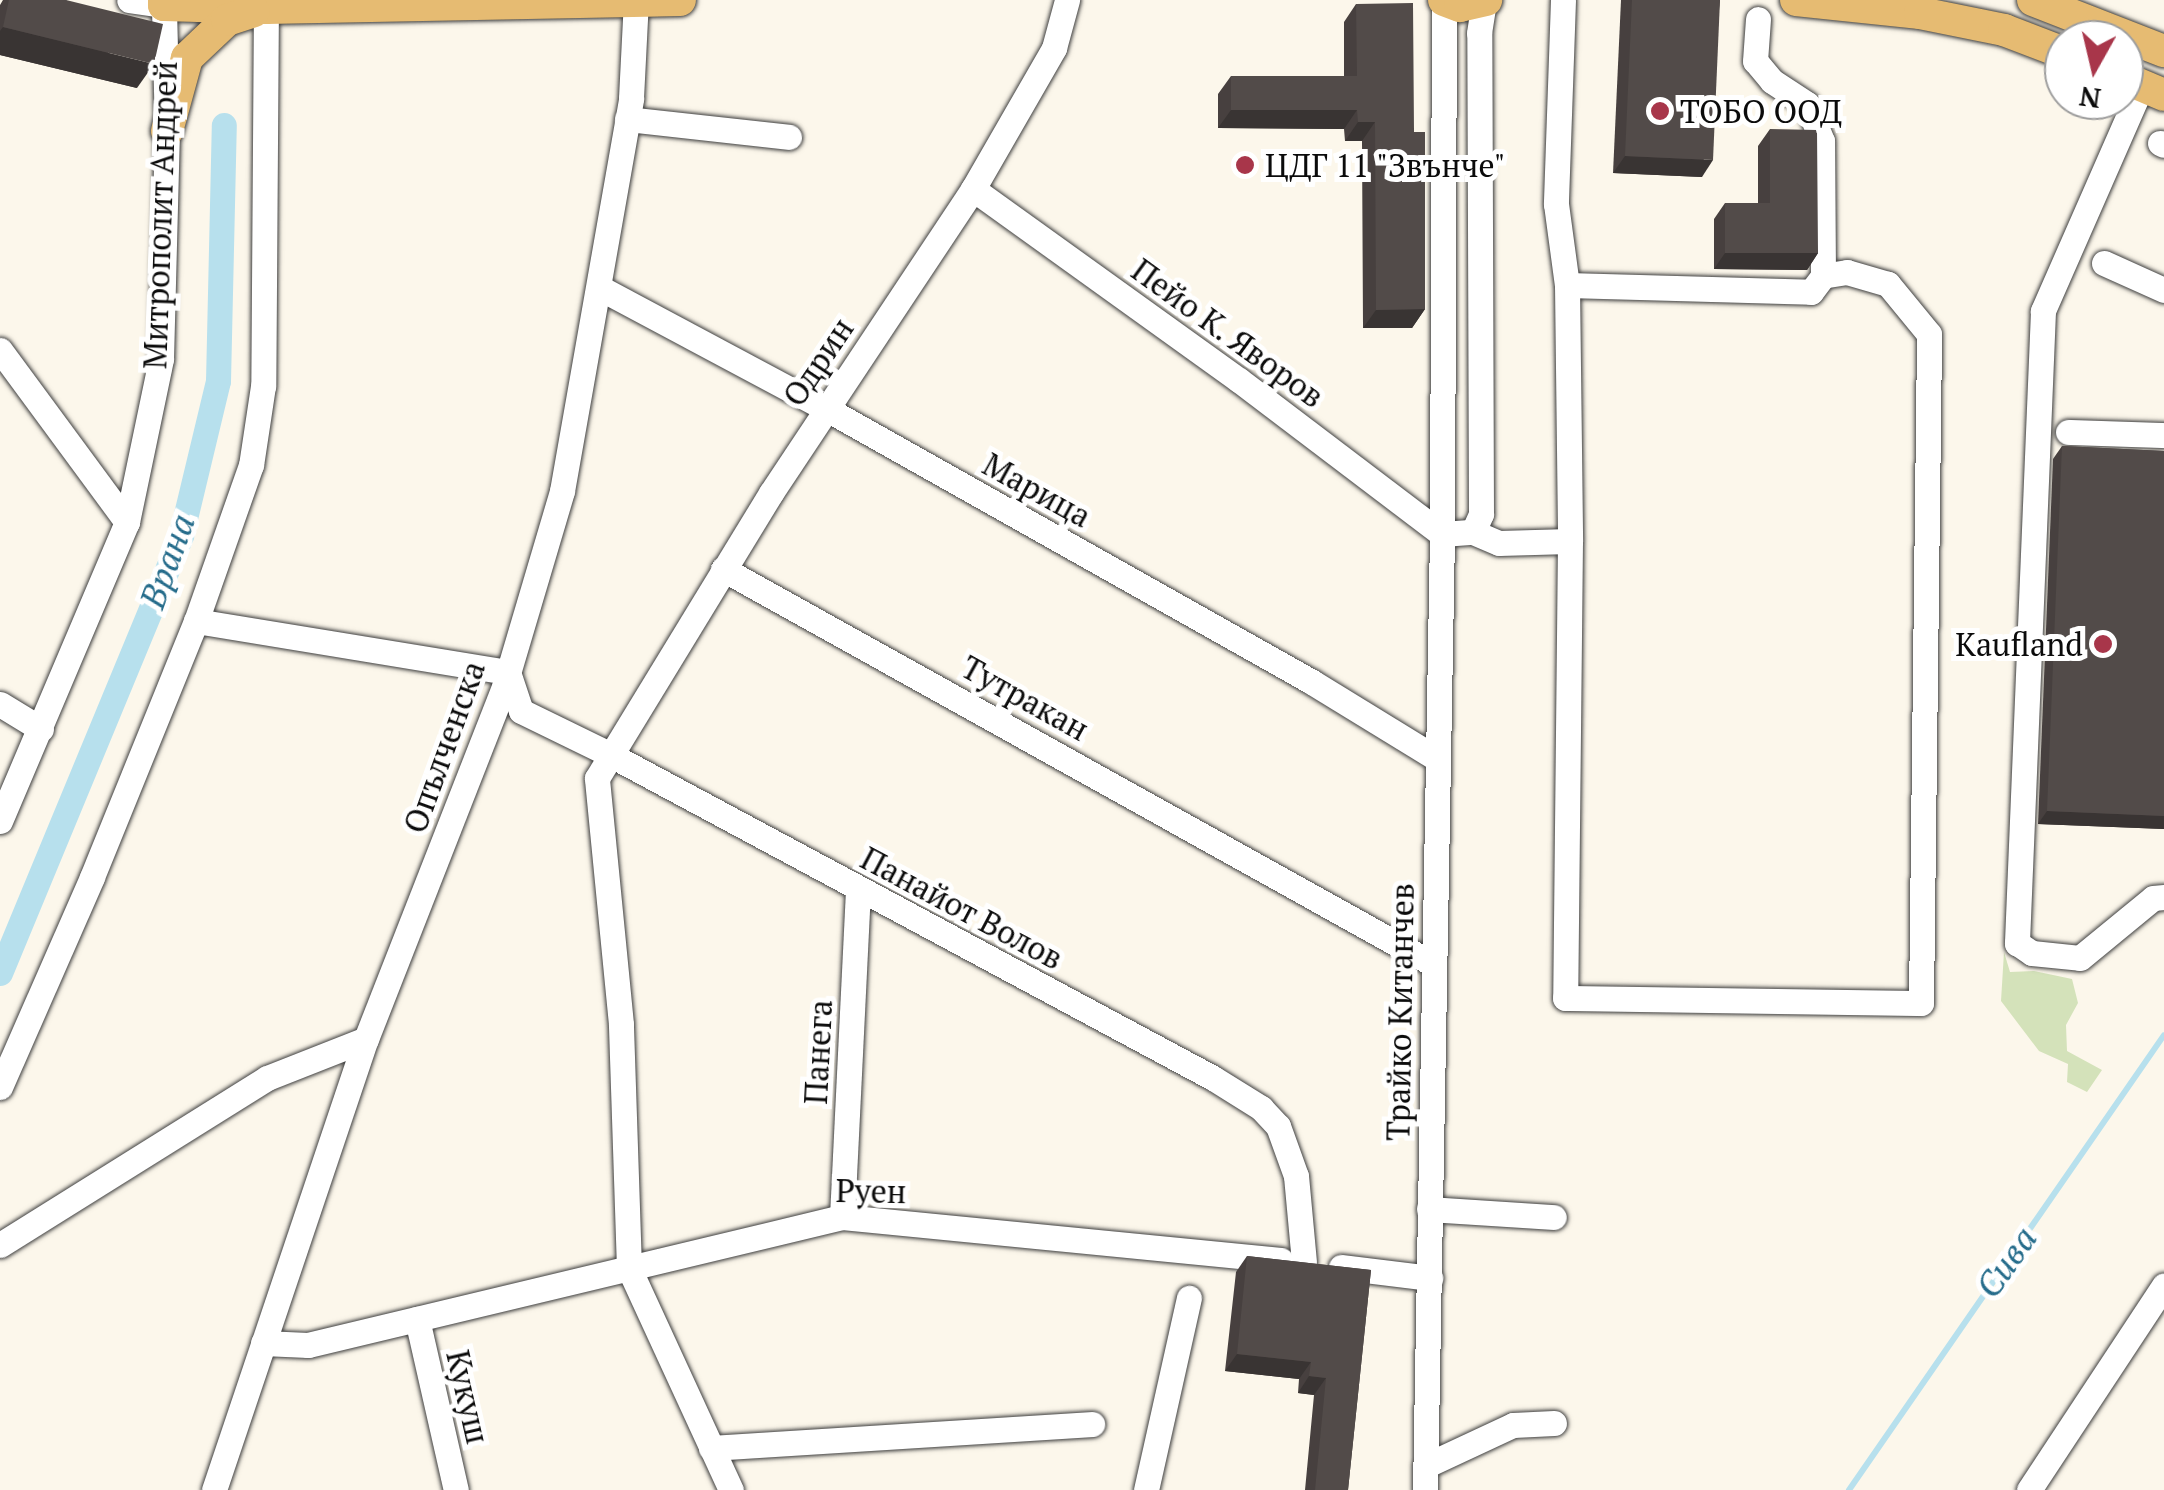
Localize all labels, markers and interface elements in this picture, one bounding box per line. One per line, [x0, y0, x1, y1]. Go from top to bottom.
north arrow [2044, 20, 2144, 120]
street label: Митрополит Андрей [135, 60, 185, 370]
text: N [2077, 78, 2103, 118]
place label: ТОБО ООД [1680, 92, 1842, 130]
marker: ТОБО ООД [1649, 100, 1671, 122]
place label: ЦДГ 11 "Звънче" [1265, 146, 1507, 184]
marker: ЦДГ 11 "Звънче" [1234, 154, 1256, 176]
street label: Пейо К. Яворов [1124, 250, 1332, 416]
street label: Одрин [775, 311, 861, 413]
street label: Марица [976, 445, 1098, 535]
water label: Врана [131, 508, 203, 614]
place label: Kaufland [1955, 625, 2083, 663]
marker: Kaufland [2092, 633, 2114, 655]
street label: Тутракан [955, 647, 1095, 749]
street label: Опълченска [395, 656, 493, 838]
street label: Панайот Волов [854, 839, 1070, 977]
street label: Трайко Китанчев [1379, 883, 1421, 1141]
street label: Панега [796, 999, 840, 1105]
street label: Руен [835, 1171, 907, 1211]
water label: Сива [1967, 1218, 2045, 1306]
street label: Кукуш [439, 1346, 497, 1448]

